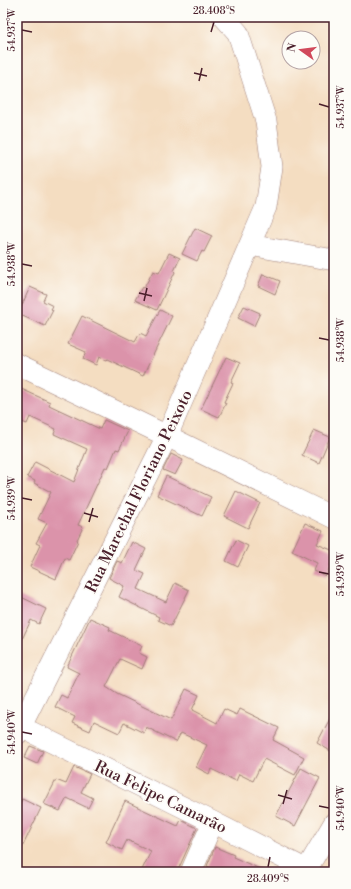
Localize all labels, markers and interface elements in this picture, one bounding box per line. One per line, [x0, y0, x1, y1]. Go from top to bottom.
text: 28.408°S [193, 5, 235, 17]
text: 54.937°W [6, 8, 18, 52]
north arrow [281, 30, 321, 70]
text: N [284, 42, 300, 54]
text: 54.937°W [335, 85, 347, 129]
text: 54.938°W [6, 241, 18, 286]
text: 54.938°W [335, 317, 347, 362]
street label: Rua Marechal Floriano Peixoto [81, 387, 197, 596]
text: 54.939°W [6, 475, 18, 520]
text: 54.939°W [335, 551, 347, 596]
text: 54.940°W [6, 708, 18, 755]
street label: Rua Felipe Camarão [91, 756, 230, 838]
text: 54.940°W [335, 784, 347, 831]
text: 28.409°S [247, 873, 289, 885]

